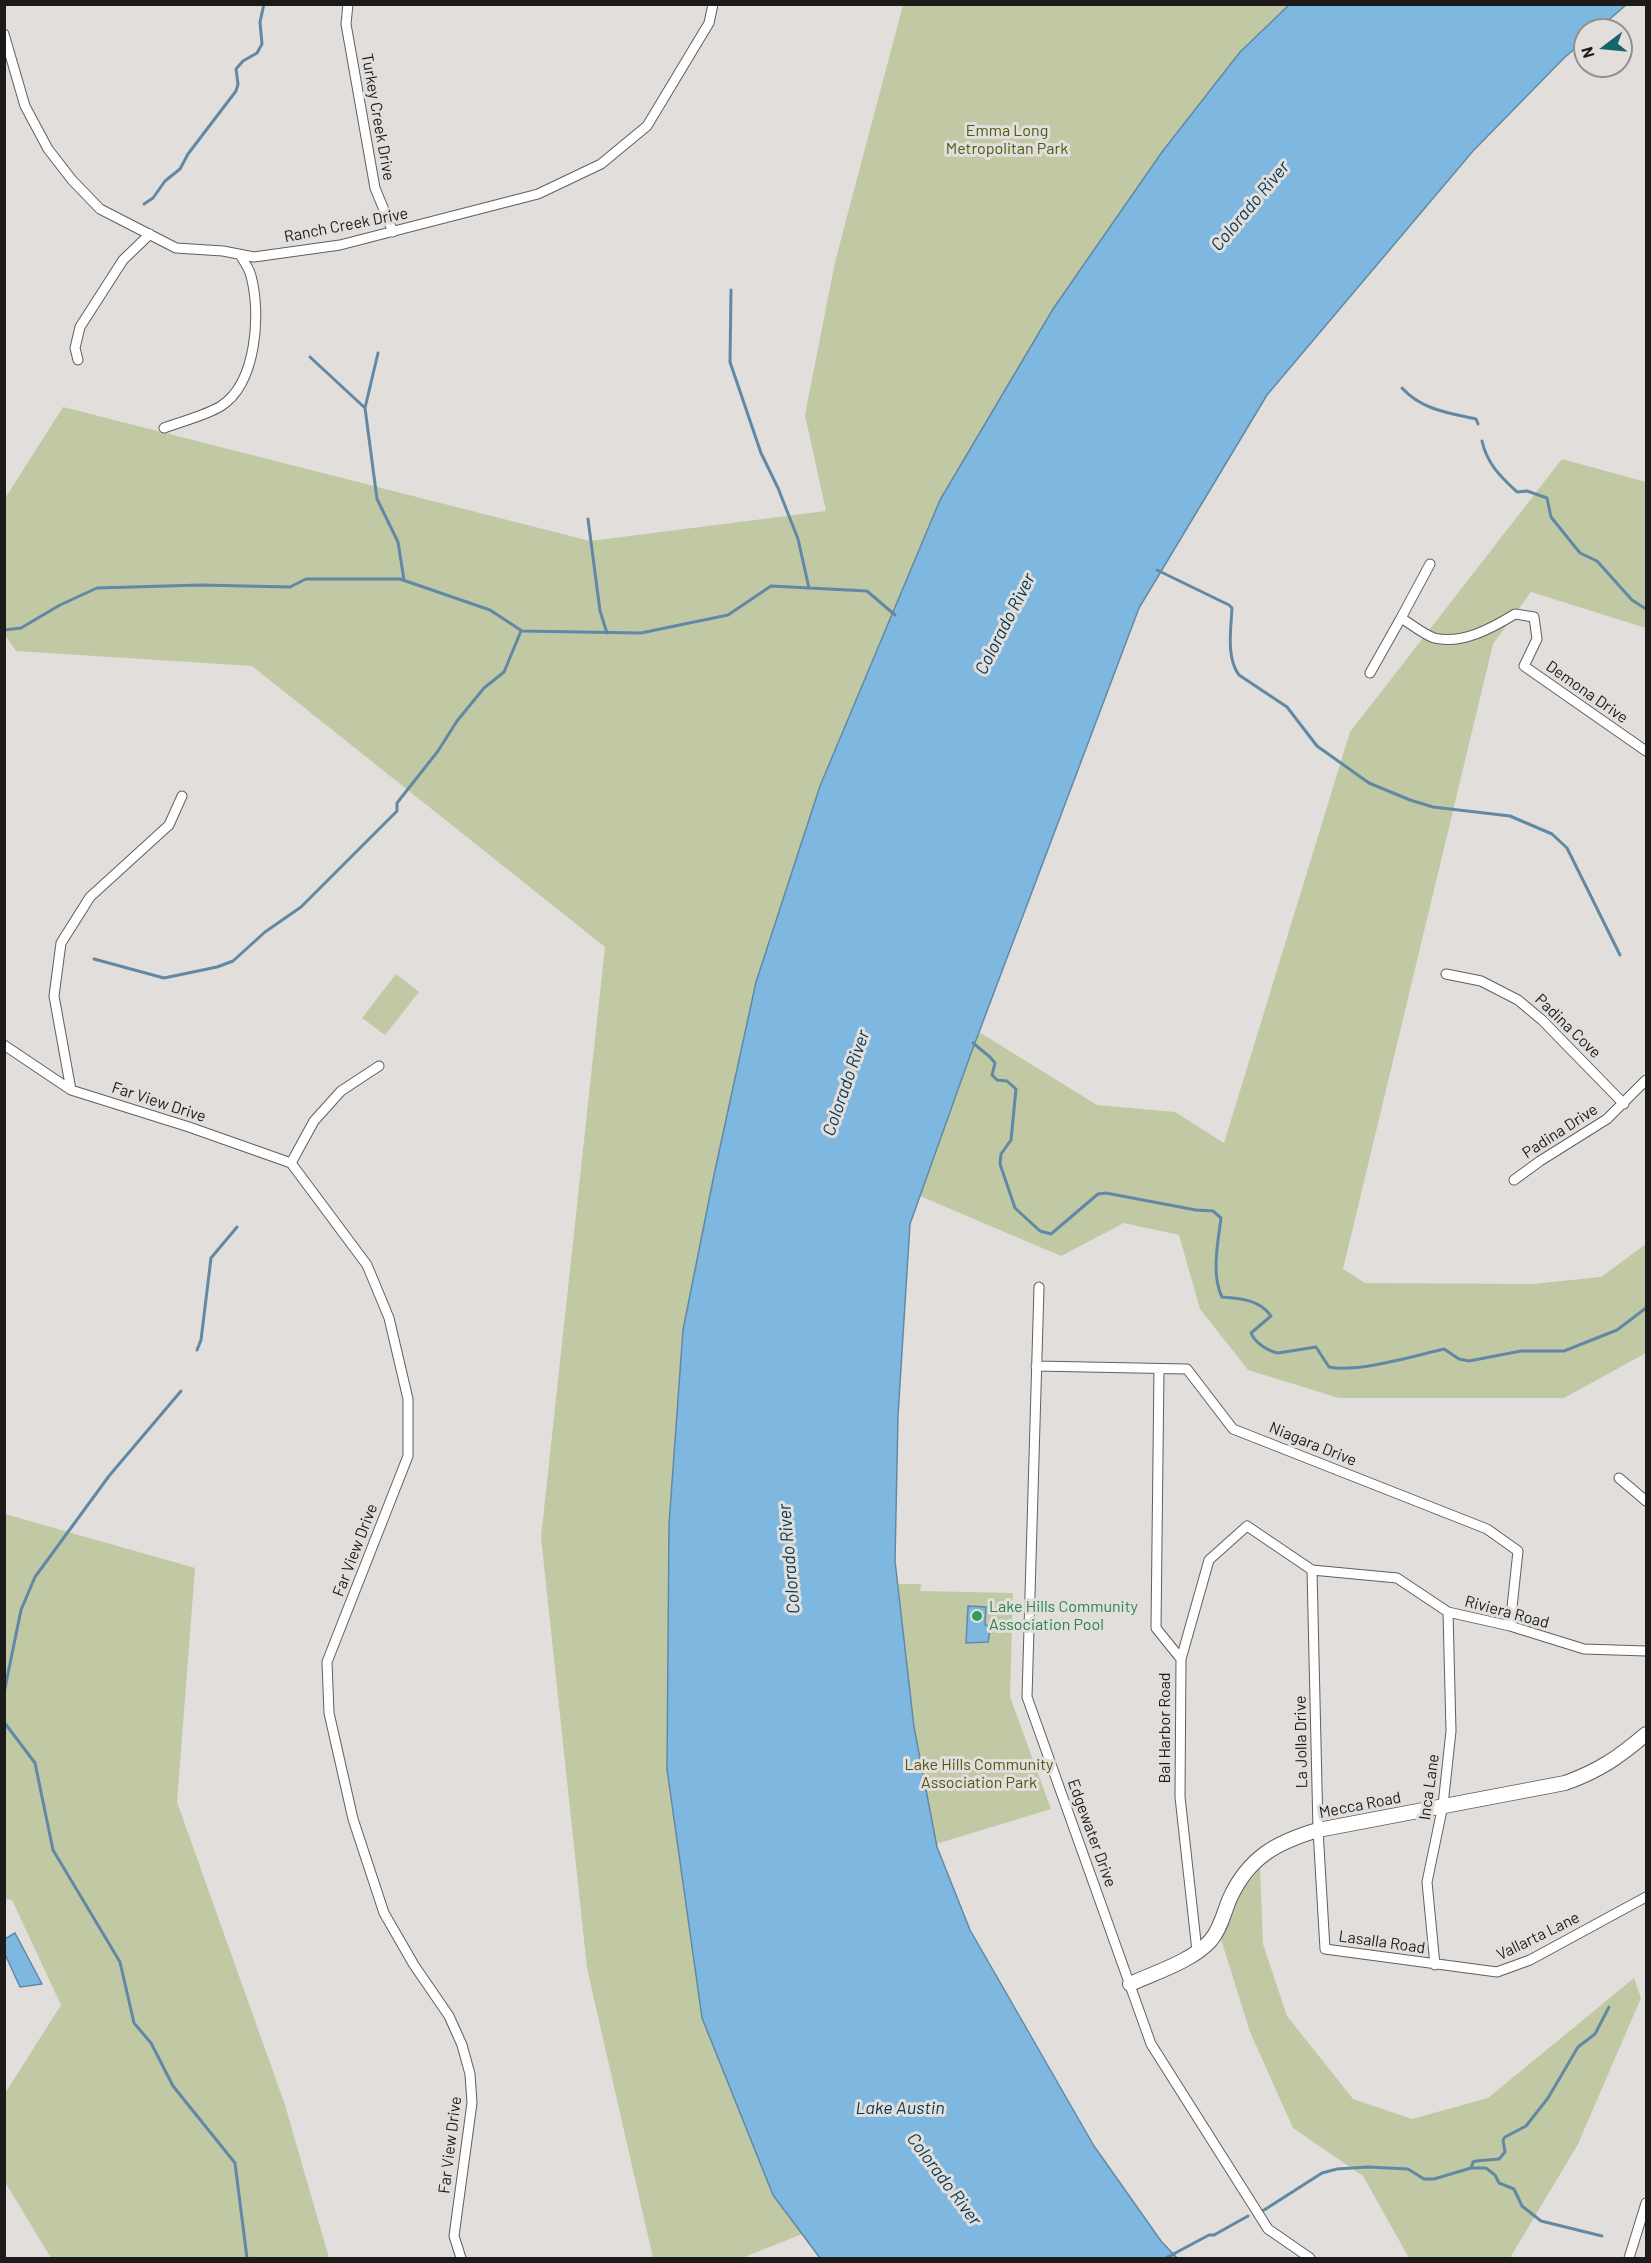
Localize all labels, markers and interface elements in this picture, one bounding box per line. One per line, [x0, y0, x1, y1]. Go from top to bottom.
north arrow [1573, 18, 1633, 78]
text: N [1577, 45, 1598, 60]
street label: Turkey Creek Drive [357, 52, 399, 182]
park label: Emma Long Metropolitan Park [946, 121, 1068, 159]
water label: Colorado River [1206, 157, 1294, 255]
street label: Ranch Creek Drive [282, 204, 410, 246]
water label: Colorado River [970, 570, 1040, 678]
street label: Demona Drive [1542, 657, 1632, 727]
street label: Padina Cove [1531, 990, 1605, 1062]
water label: Colorado River [818, 1027, 874, 1139]
street label: Far View Drive [109, 1078, 209, 1126]
street label: Padina Drive [1519, 1100, 1601, 1162]
street label: Niagara Drive [1266, 1418, 1360, 1470]
street label: Far View Drive [328, 1501, 382, 1599]
water label: Colorado River [773, 1503, 805, 1615]
street label: Riviera Road [1463, 1592, 1551, 1632]
place label: Lake Hills Community Association Pool [989, 1597, 1138, 1635]
marker: Lake Hills Community Association Pool [970, 1609, 984, 1623]
street label: Bal Harbor Road [1155, 1672, 1175, 1784]
street label: La Jolla Drive [1291, 1695, 1311, 1789]
street label: Inca Lane [1415, 1753, 1443, 1821]
park label: Lake Hills Community Association Park [905, 1755, 1053, 1793]
street label: Edgewater Drive [1064, 1776, 1120, 1890]
street label: Mecca Road [1317, 1788, 1403, 1822]
street label: Vallarta Lane [1493, 1908, 1583, 1964]
street label: Lasalla Road [1337, 1926, 1427, 1958]
street label: Far View Drive [435, 2095, 465, 2195]
water label: Lake Austin [855, 2097, 945, 2119]
water label: Colorado River [902, 2128, 986, 2230]

